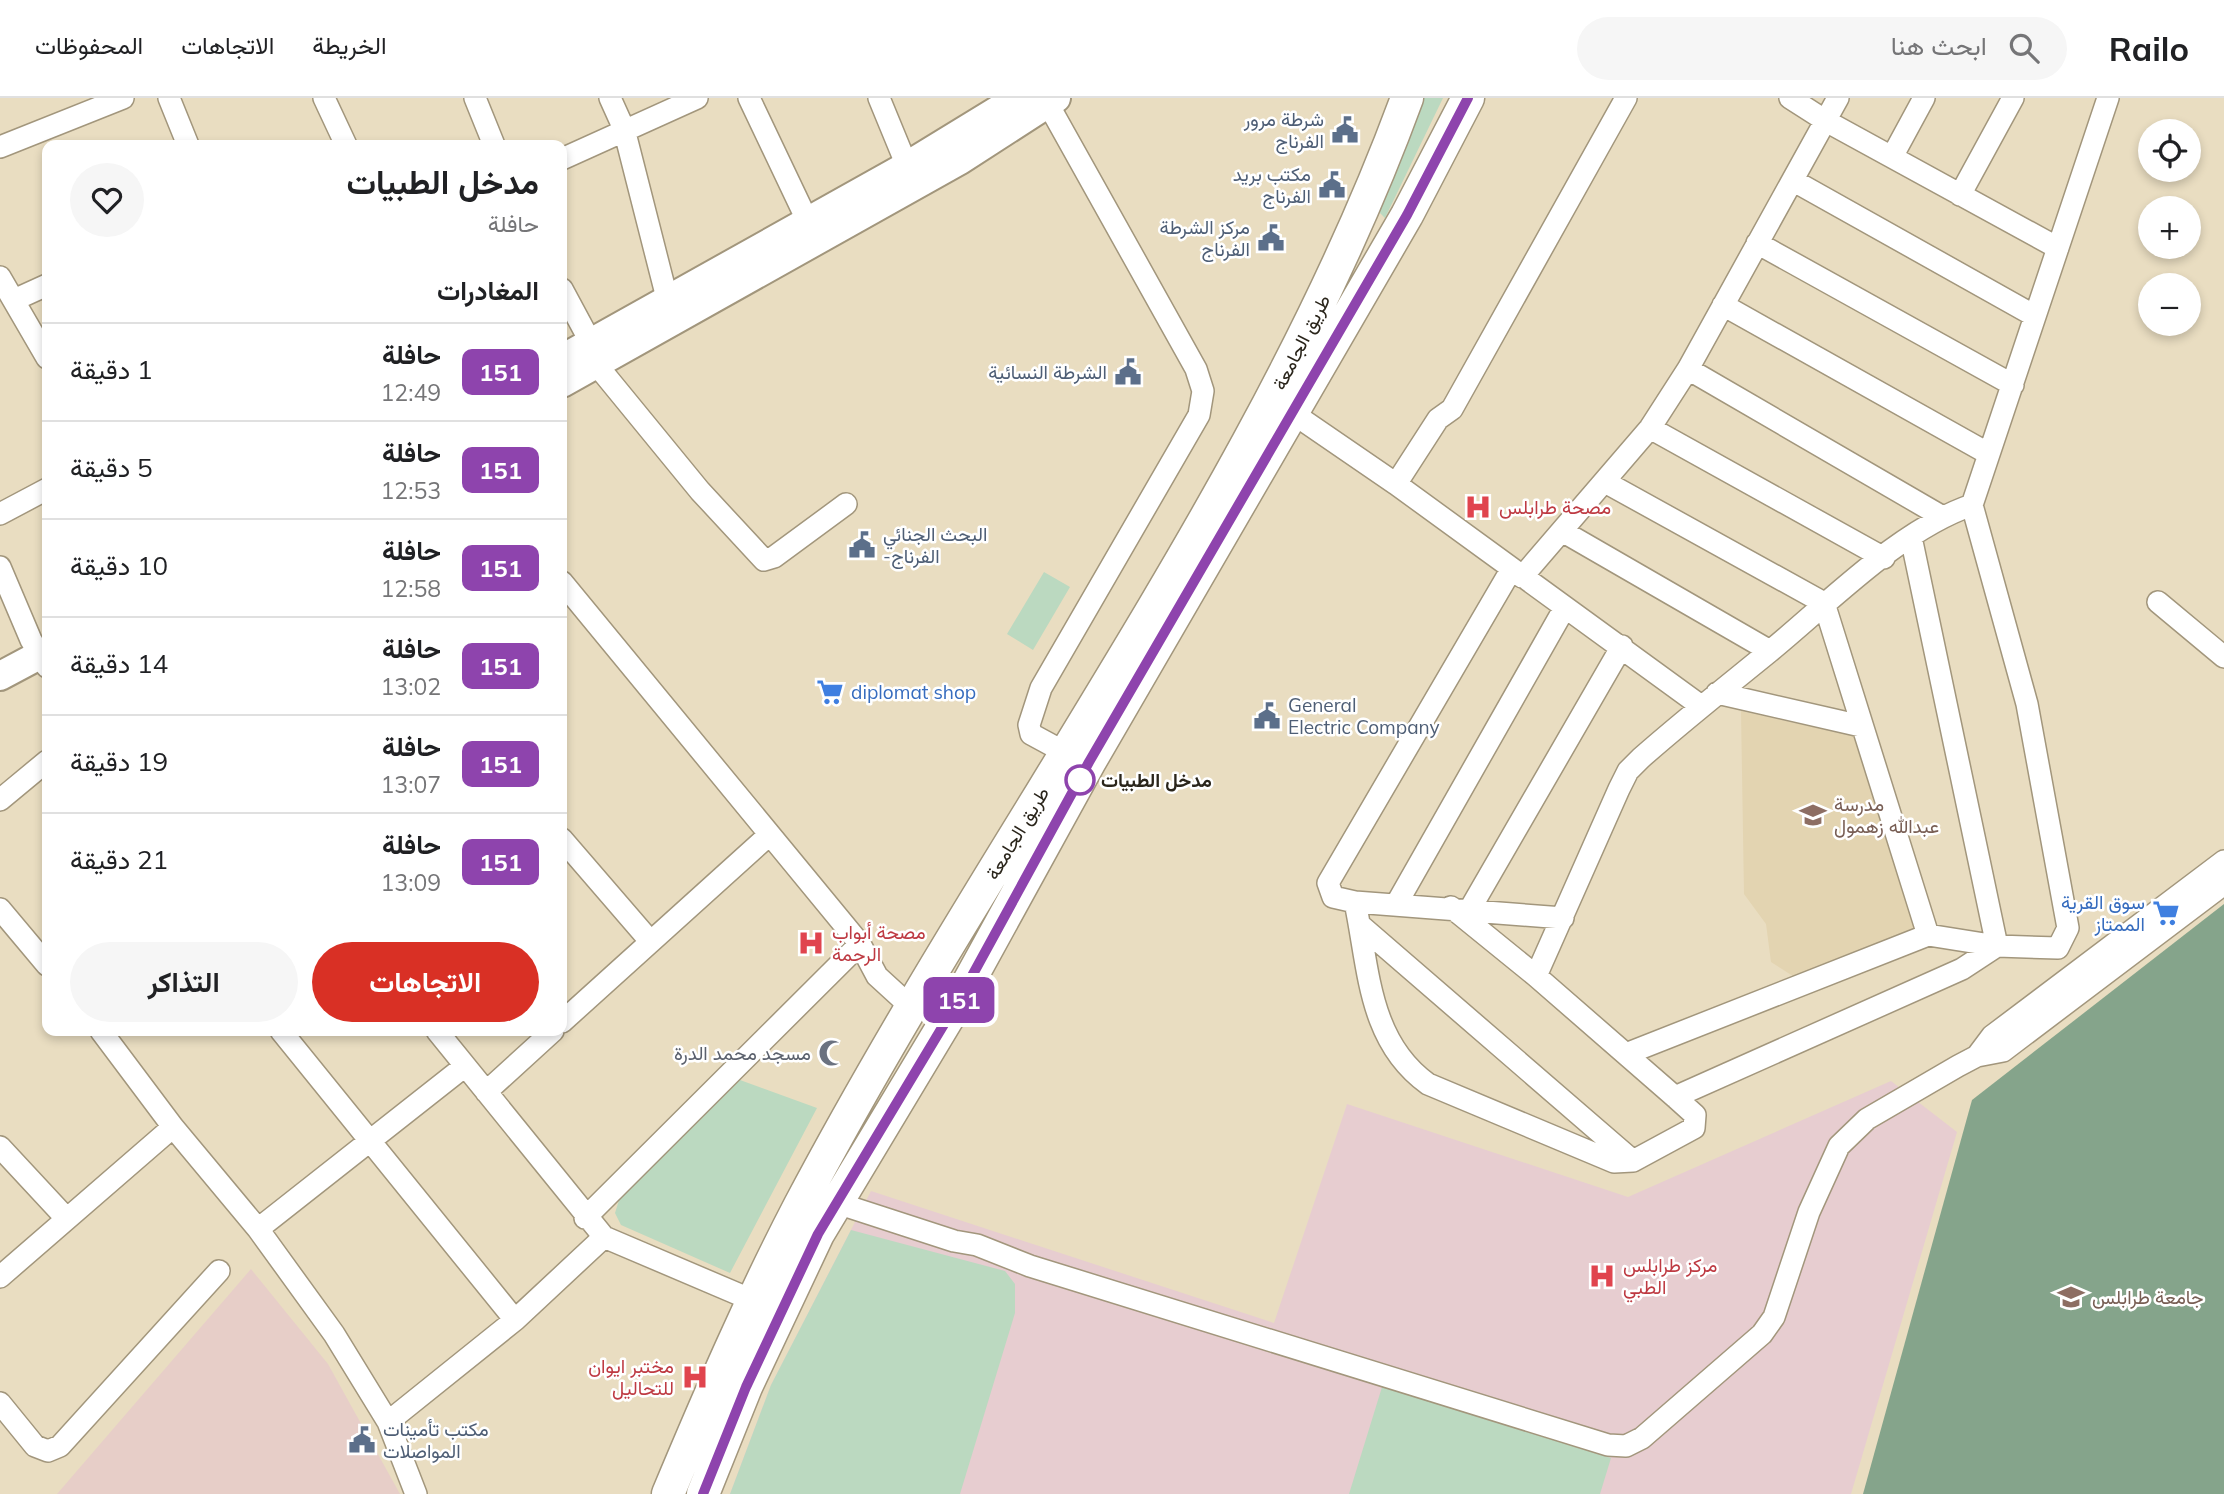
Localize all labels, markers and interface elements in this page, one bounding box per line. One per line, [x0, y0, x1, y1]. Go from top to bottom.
search box [1577, 17, 2067, 80]
text: Railo [2109, 28, 2189, 69]
text: ابحث هنا [1891, 29, 1987, 62]
icon: search [2005, 29, 2043, 67]
text: المحفوظات [35, 30, 143, 60]
text: الاتجاهات [181, 30, 274, 60]
text: الخريطة [312, 30, 387, 60]
place label: شرطة مرور الفرناج [1243, 107, 1324, 154]
public building icon: شرطة مرور الفرناج [1330, 115, 1360, 145]
map controls [2138, 119, 2201, 336]
button: locate [2138, 119, 2201, 182]
text: مدخل الطبيات [347, 161, 539, 202]
place label: مكتب بريد الفرناج [1233, 162, 1311, 209]
button: heart [70, 163, 144, 237]
public building icon: مكتب بريد الفرناج [1317, 170, 1347, 200]
button: + [2138, 196, 2201, 259]
text: حافلة [488, 209, 539, 238]
place label: مركز الشرطة الفرناج [1160, 215, 1250, 262]
public building icon: مركز الشرطة الفرناج [1256, 223, 1286, 253]
button: − [2138, 273, 2201, 336]
text: المغادرات [437, 274, 539, 307]
street label: طريق الجامعة [1267, 290, 1335, 394]
text: حافلة [382, 338, 441, 371]
text: 1 دقيقة [70, 353, 153, 386]
text: 151 [479, 357, 522, 387]
public building icon: الشرطة النسائية [1113, 357, 1143, 387]
place label: الشرطة النسائية [988, 360, 1107, 384]
text: 12:49 [381, 378, 441, 407]
text: حافلة [382, 436, 441, 469]
text: 5 دقيقة [70, 451, 153, 484]
text: 151 [479, 455, 522, 485]
text: 12:53 [381, 476, 441, 505]
hospital icon: مصحة طرابلس [1463, 492, 1493, 522]
place label: مصحة طرابلس [1499, 495, 1611, 519]
place label: البحث الجنائي -الفرناج [883, 522, 987, 569]
public building icon: البحث الجنائي -الفرناج [847, 530, 877, 560]
text: حافلة [382, 534, 441, 567]
text: 10 دقيقة [70, 549, 168, 582]
text: 151 [479, 553, 522, 583]
text: 12:58 [381, 574, 441, 603]
text: حافلة [382, 632, 441, 665]
text: 14 دقيقة [70, 647, 168, 680]
text: 151 [479, 651, 522, 681]
text: 13:02 [381, 672, 441, 701]
supermarket icon: diplomat shop [815, 677, 845, 707]
place label: diplomat shop [851, 680, 976, 704]
place label: General Electric Company [1288, 693, 1440, 739]
public building icon: General Electric Company [1252, 701, 1282, 731]
text: حافلة [382, 730, 441, 763]
text: 19 دقيقة [70, 745, 168, 778]
text: 151 [479, 749, 522, 779]
marker: مدخل الطبيات [1065, 765, 1095, 795]
place label: مدخل الطبيات [1101, 768, 1212, 792]
text: 13:07 [381, 770, 441, 799]
street label: طريق الجامعة [980, 782, 1054, 884]
place label: مدرسة عبدالله زهمول [1834, 792, 1939, 838]
school or university icon: مدرسة عبدالله زهمول [1798, 800, 1828, 830]
text: حافلة [382, 828, 441, 861]
text: 21 دقيقة [70, 843, 168, 876]
text: 151 [479, 847, 522, 877]
text: 13:09 [381, 868, 441, 897]
place label: سوق القرية الممتاز [2061, 890, 2145, 936]
supermarket icon: سوق القرية الممتاز [2151, 898, 2181, 928]
place label: مصحة أبواب الرحمة [832, 920, 926, 966]
hospital icon: مصحة أبواب الرحمة [796, 928, 826, 958]
button: التذاكر [70, 942, 298, 1022]
button: الاتجاهات [312, 942, 539, 1022]
line badge: 151 [919, 977, 999, 1023]
text: 151 [937, 985, 981, 1015]
mosque icon: مسجد محمد الدرة [817, 1038, 847, 1068]
place label: مسجد محمد الدرة [674, 1041, 811, 1065]
place label: مركز طرابلس الطبي [1623, 1253, 1717, 1303]
hospital icon: مركز طرابلس الطبي [1587, 1261, 1617, 1291]
school or university icon: جامعة طرابلس [2056, 1282, 2086, 1312]
place label: جامعة طرابلس [2092, 1285, 2203, 1309]
place label: مختبر ايوان للتحاليل [588, 1354, 674, 1400]
hospital icon: مختبر ايوان للتحاليل [680, 1362, 710, 1392]
place label: مكتب تأمينات المواصلات [383, 1417, 489, 1463]
public building icon: مكتب تأمينات المواصلات [347, 1425, 377, 1455]

